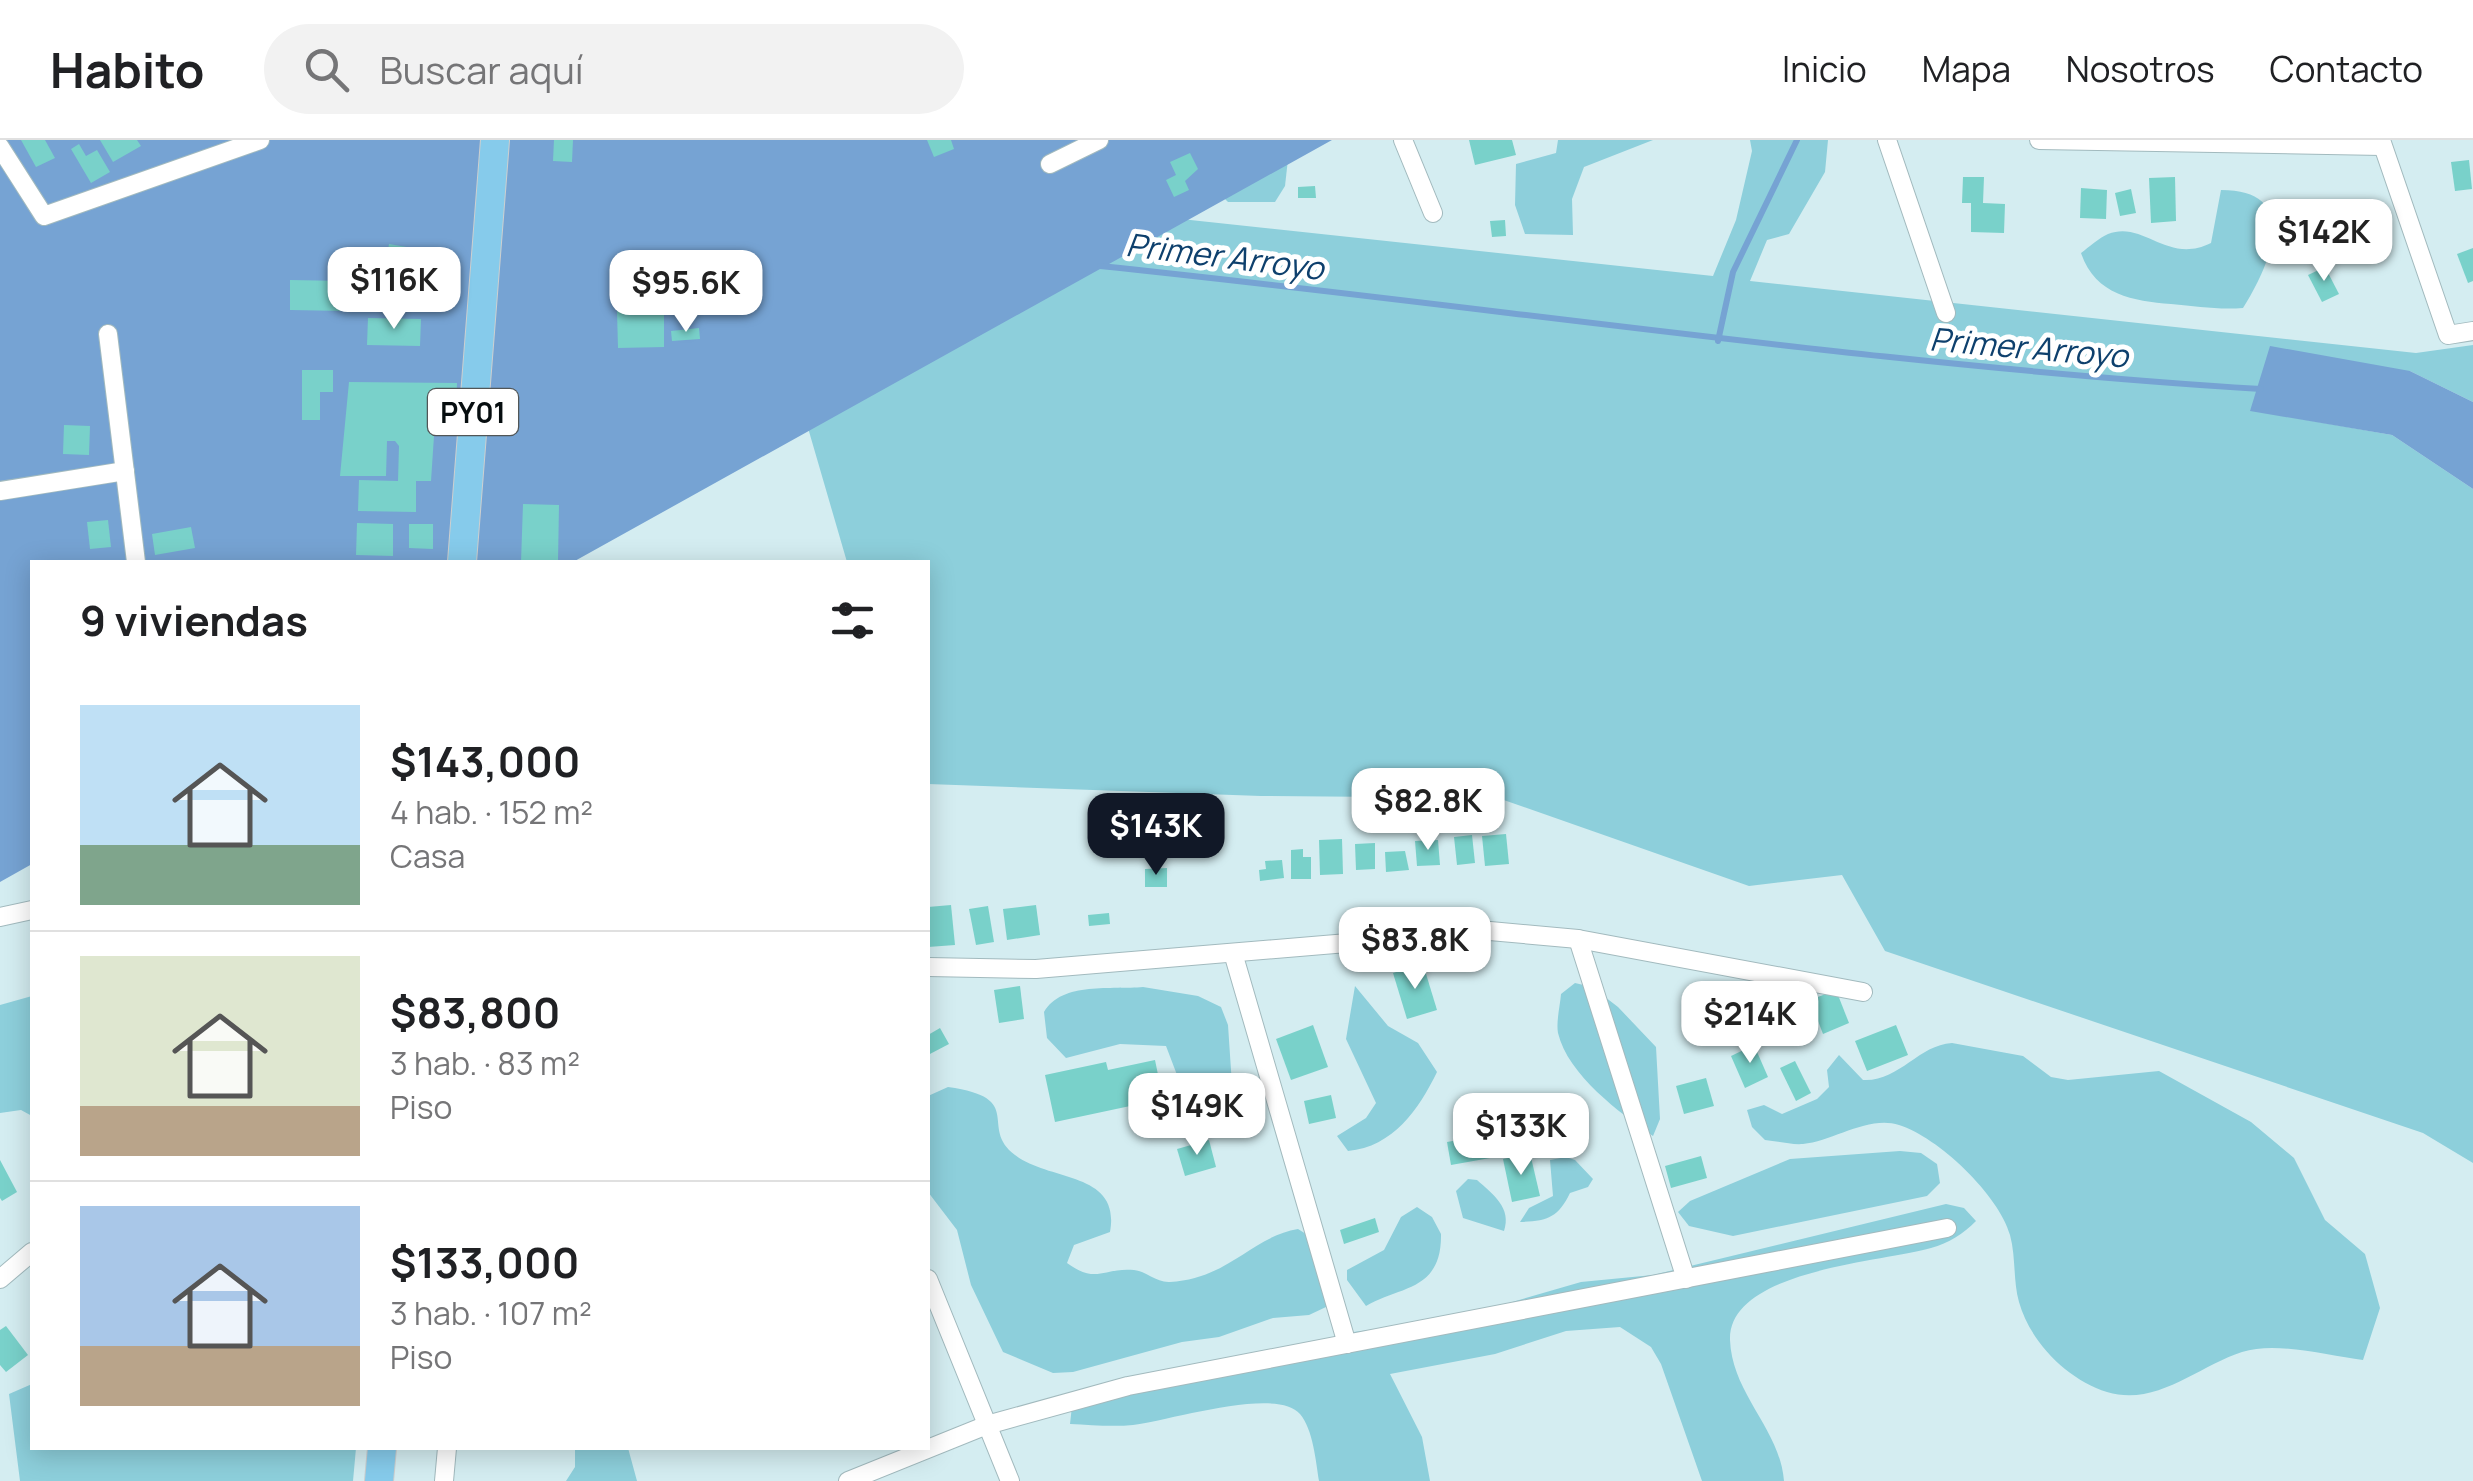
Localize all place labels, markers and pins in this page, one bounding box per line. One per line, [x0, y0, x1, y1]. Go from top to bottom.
pin: $142K [2254, 199, 2394, 284]
pin: $116K [324, 247, 464, 332]
pin: $95.6K [605, 250, 767, 335]
pin: $82.8K [1347, 768, 1509, 853]
pin: $143K [1086, 793, 1226, 878]
pin: $83.8K [1334, 907, 1496, 992]
pin: $214K [1680, 981, 1820, 1066]
pin: $149K [1127, 1073, 1267, 1158]
pin: $133K [1451, 1093, 1591, 1178]

